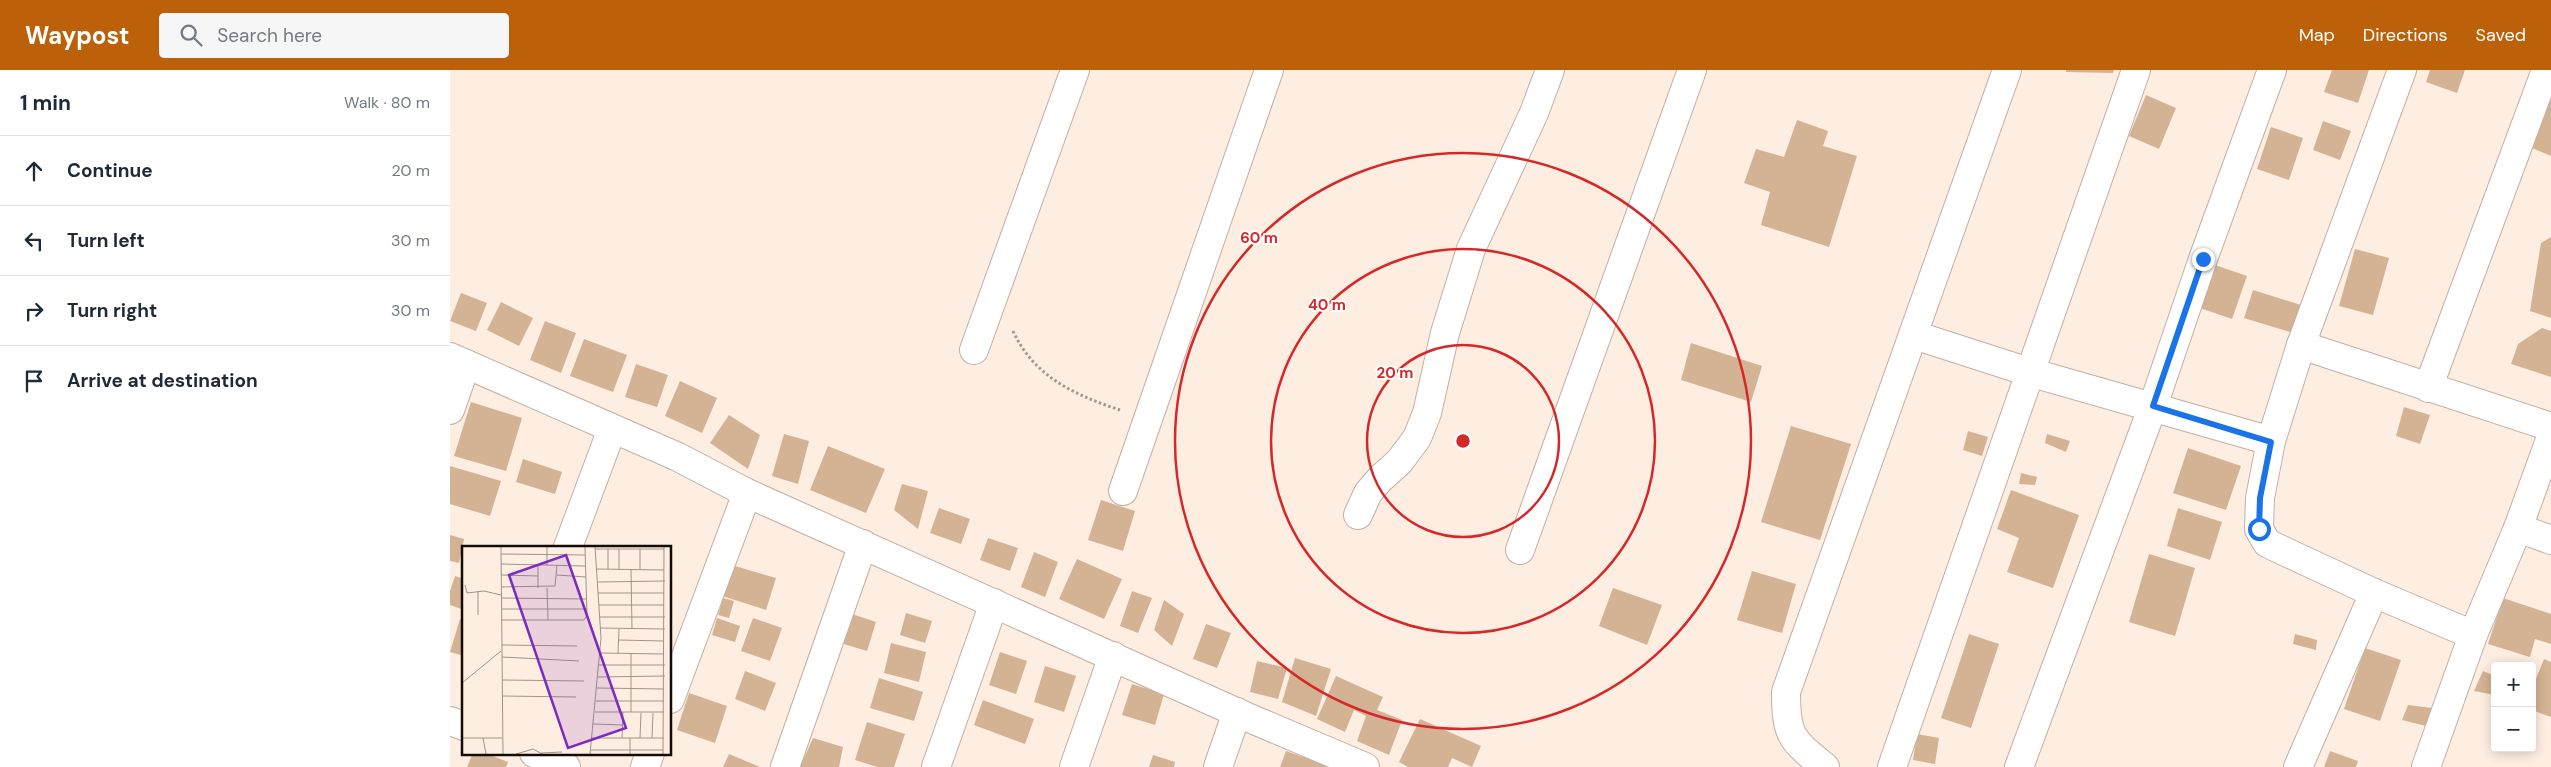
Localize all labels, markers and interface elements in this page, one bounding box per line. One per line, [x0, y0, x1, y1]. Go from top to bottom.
search box [159, 13, 509, 58]
text: Waypost [25, 20, 129, 51]
icon: search [177, 21, 205, 49]
text: Search here [217, 23, 322, 48]
text: Map [2299, 23, 2335, 47]
text: Directions [2363, 23, 2448, 47]
text: Saved [2476, 23, 2526, 47]
text: 1 min [20, 89, 71, 117]
text: Walk · 80 m [344, 92, 430, 113]
icon: ahead [20, 157, 48, 185]
text: Continue [67, 158, 153, 183]
text: 20 m [391, 160, 430, 181]
icon: left [20, 227, 48, 255]
text: Turn left [67, 228, 145, 253]
text: 60 m [1240, 228, 1278, 248]
text: 30 m [391, 230, 430, 251]
route end [2192, 248, 2215, 271]
text: 40 m [1308, 295, 1346, 315]
icon: right [20, 297, 48, 325]
text: Turn right [67, 298, 157, 323]
text: 30 m [391, 300, 430, 321]
text: 20 m [1377, 363, 1413, 383]
icon: arrive [20, 367, 48, 395]
text: Arrive at destination [67, 368, 258, 393]
centre of rings [1454, 432, 1472, 450]
route start [2248, 518, 2271, 541]
inset map [462, 546, 671, 754]
map controls [2491, 662, 2536, 752]
button: + [2491, 662, 2536, 707]
button: − [2491, 707, 2536, 752]

